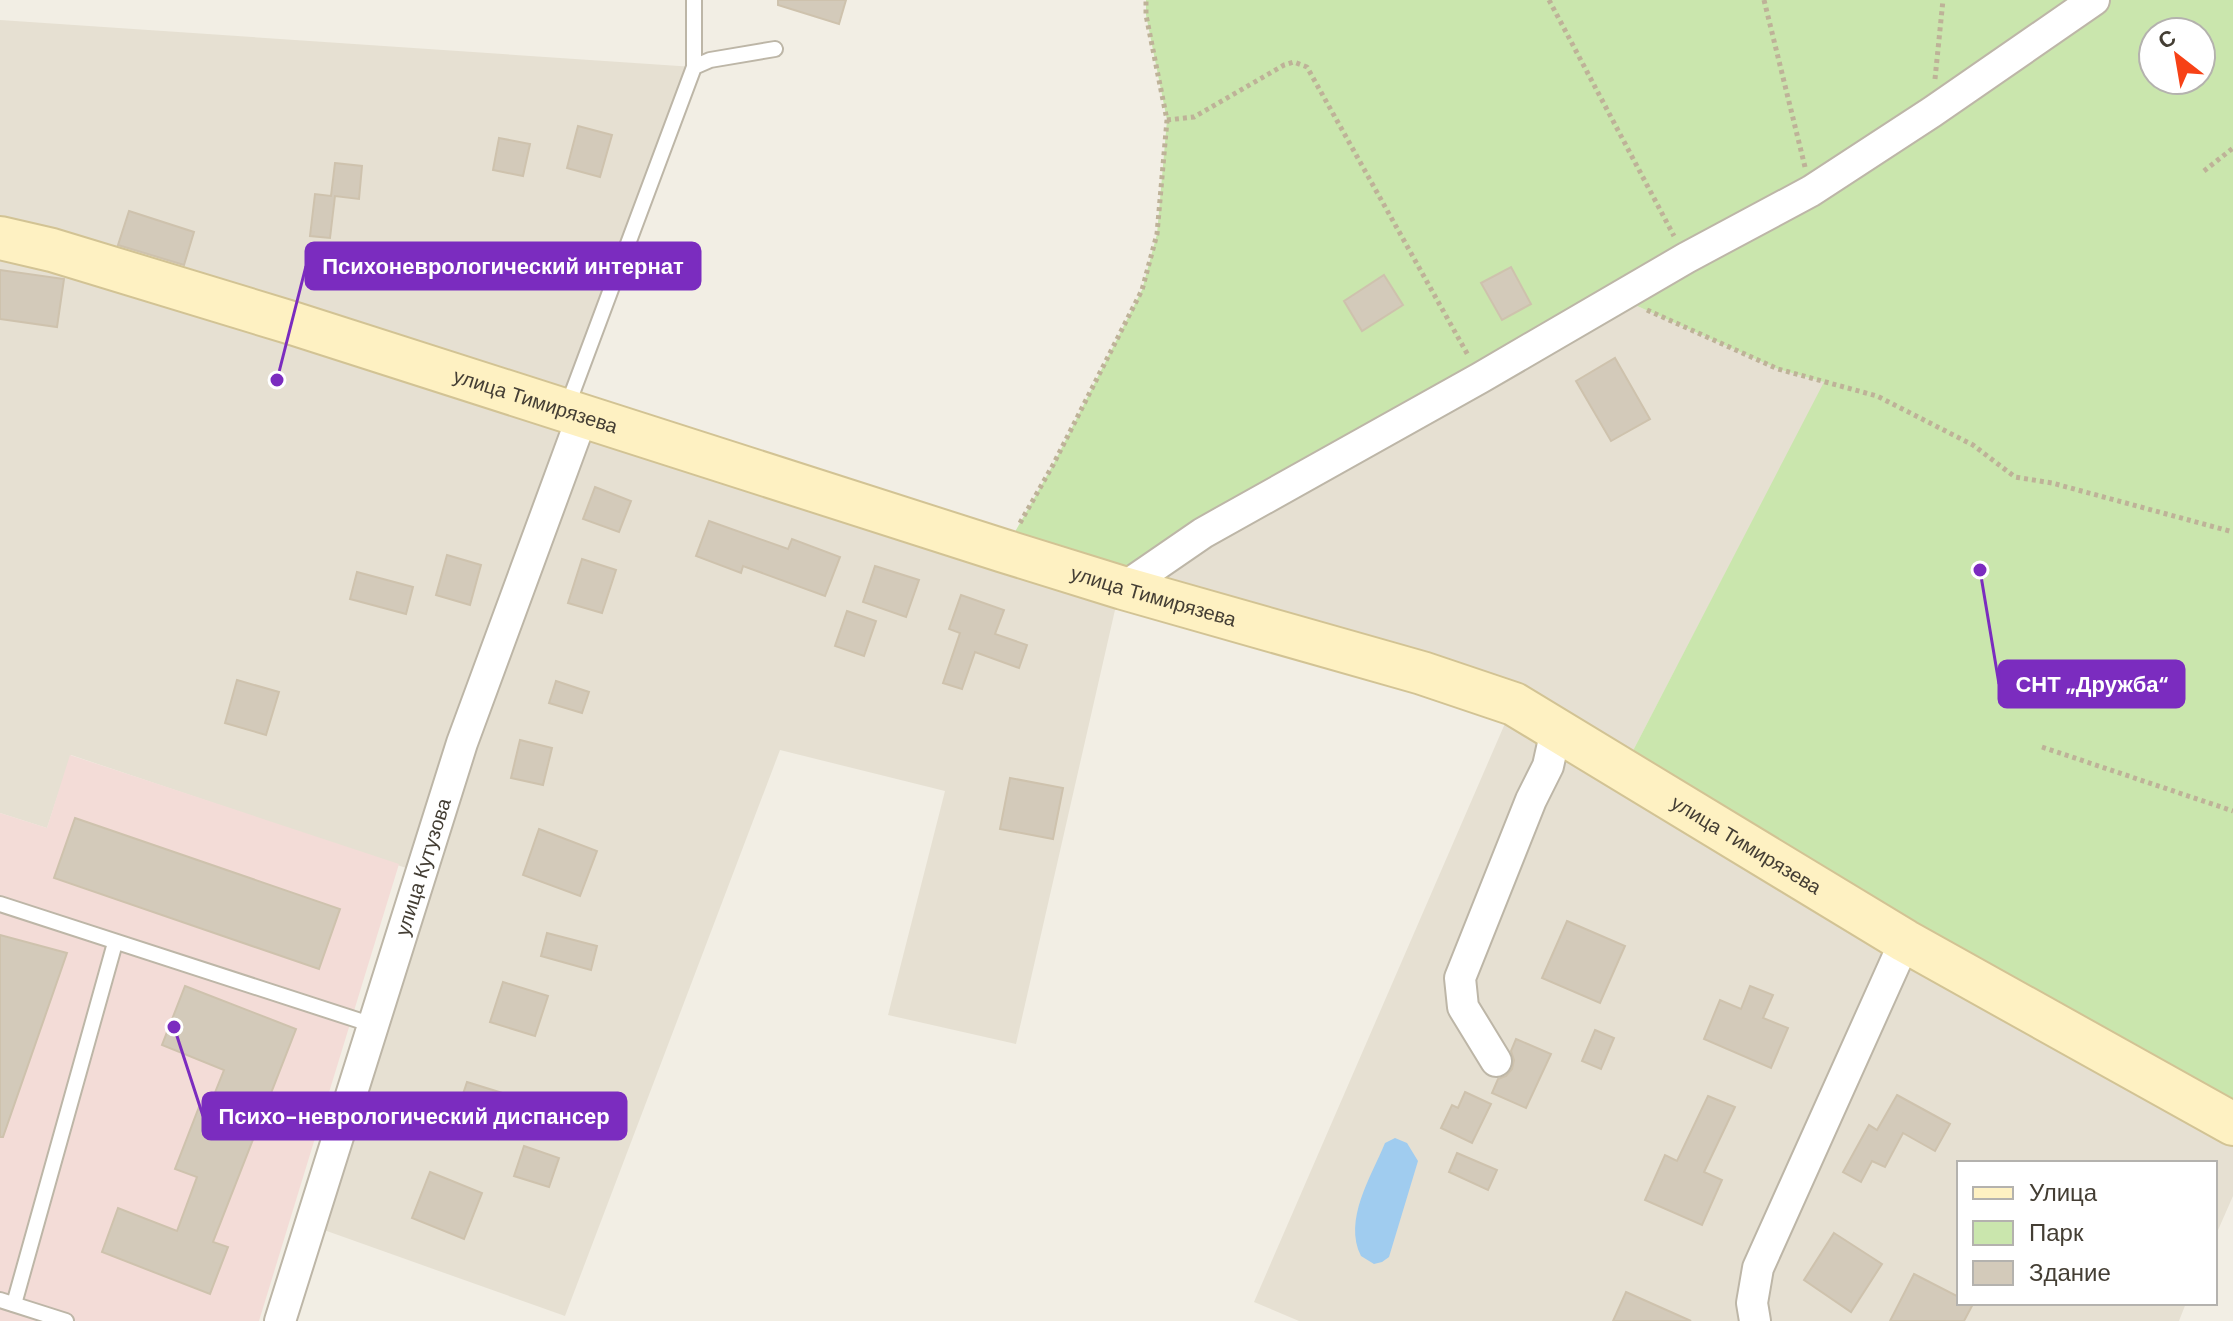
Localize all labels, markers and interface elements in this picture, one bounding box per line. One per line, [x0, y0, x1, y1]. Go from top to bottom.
north arrow [2137, 16, 2217, 96]
text: С [2153, 23, 2181, 56]
callout: Психоневрологический интернат [306, 243, 700, 289]
text: Психоневрологический интернат [322, 252, 684, 281]
street label: улица Тимирязева [450, 363, 622, 440]
street label: улица Тимирязева [1068, 560, 1240, 633]
callout: СНТ „Дружба“ [1999, 661, 2184, 707]
text: СНТ „Дружба“ [2015, 670, 2169, 699]
street label: улица Тимирязева [1666, 789, 1827, 901]
street label: улица Кутузова [389, 794, 457, 939]
callout: Психо-неврологический диспансер [203, 1093, 626, 1139]
text: Психо-неврологический диспансер [218, 1102, 610, 1131]
legend [1957, 1161, 2217, 1305]
text: Улица [2029, 1177, 2098, 1208]
text: Парк [2029, 1217, 2084, 1248]
text: Здание [2029, 1257, 2111, 1288]

